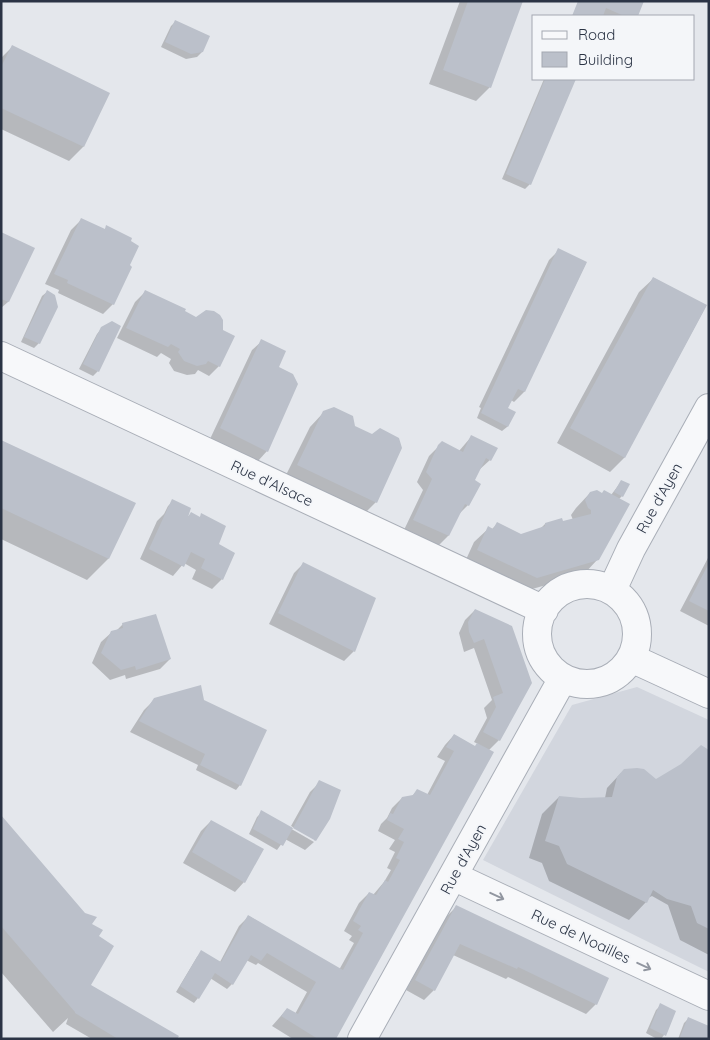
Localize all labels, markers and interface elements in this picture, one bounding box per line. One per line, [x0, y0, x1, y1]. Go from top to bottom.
legend [532, 15, 695, 80]
text: Road [578, 25, 615, 44]
text: Building [578, 50, 633, 69]
street label: Rue d'Alsace [228, 456, 316, 510]
street label: Rue d'Ayen [632, 459, 686, 537]
street label: Rue d'Ayen [436, 820, 490, 898]
one-way arrow [490, 892, 505, 902]
street label: Rue de Noailles [528, 905, 634, 967]
one-way arrow [636, 962, 651, 972]

